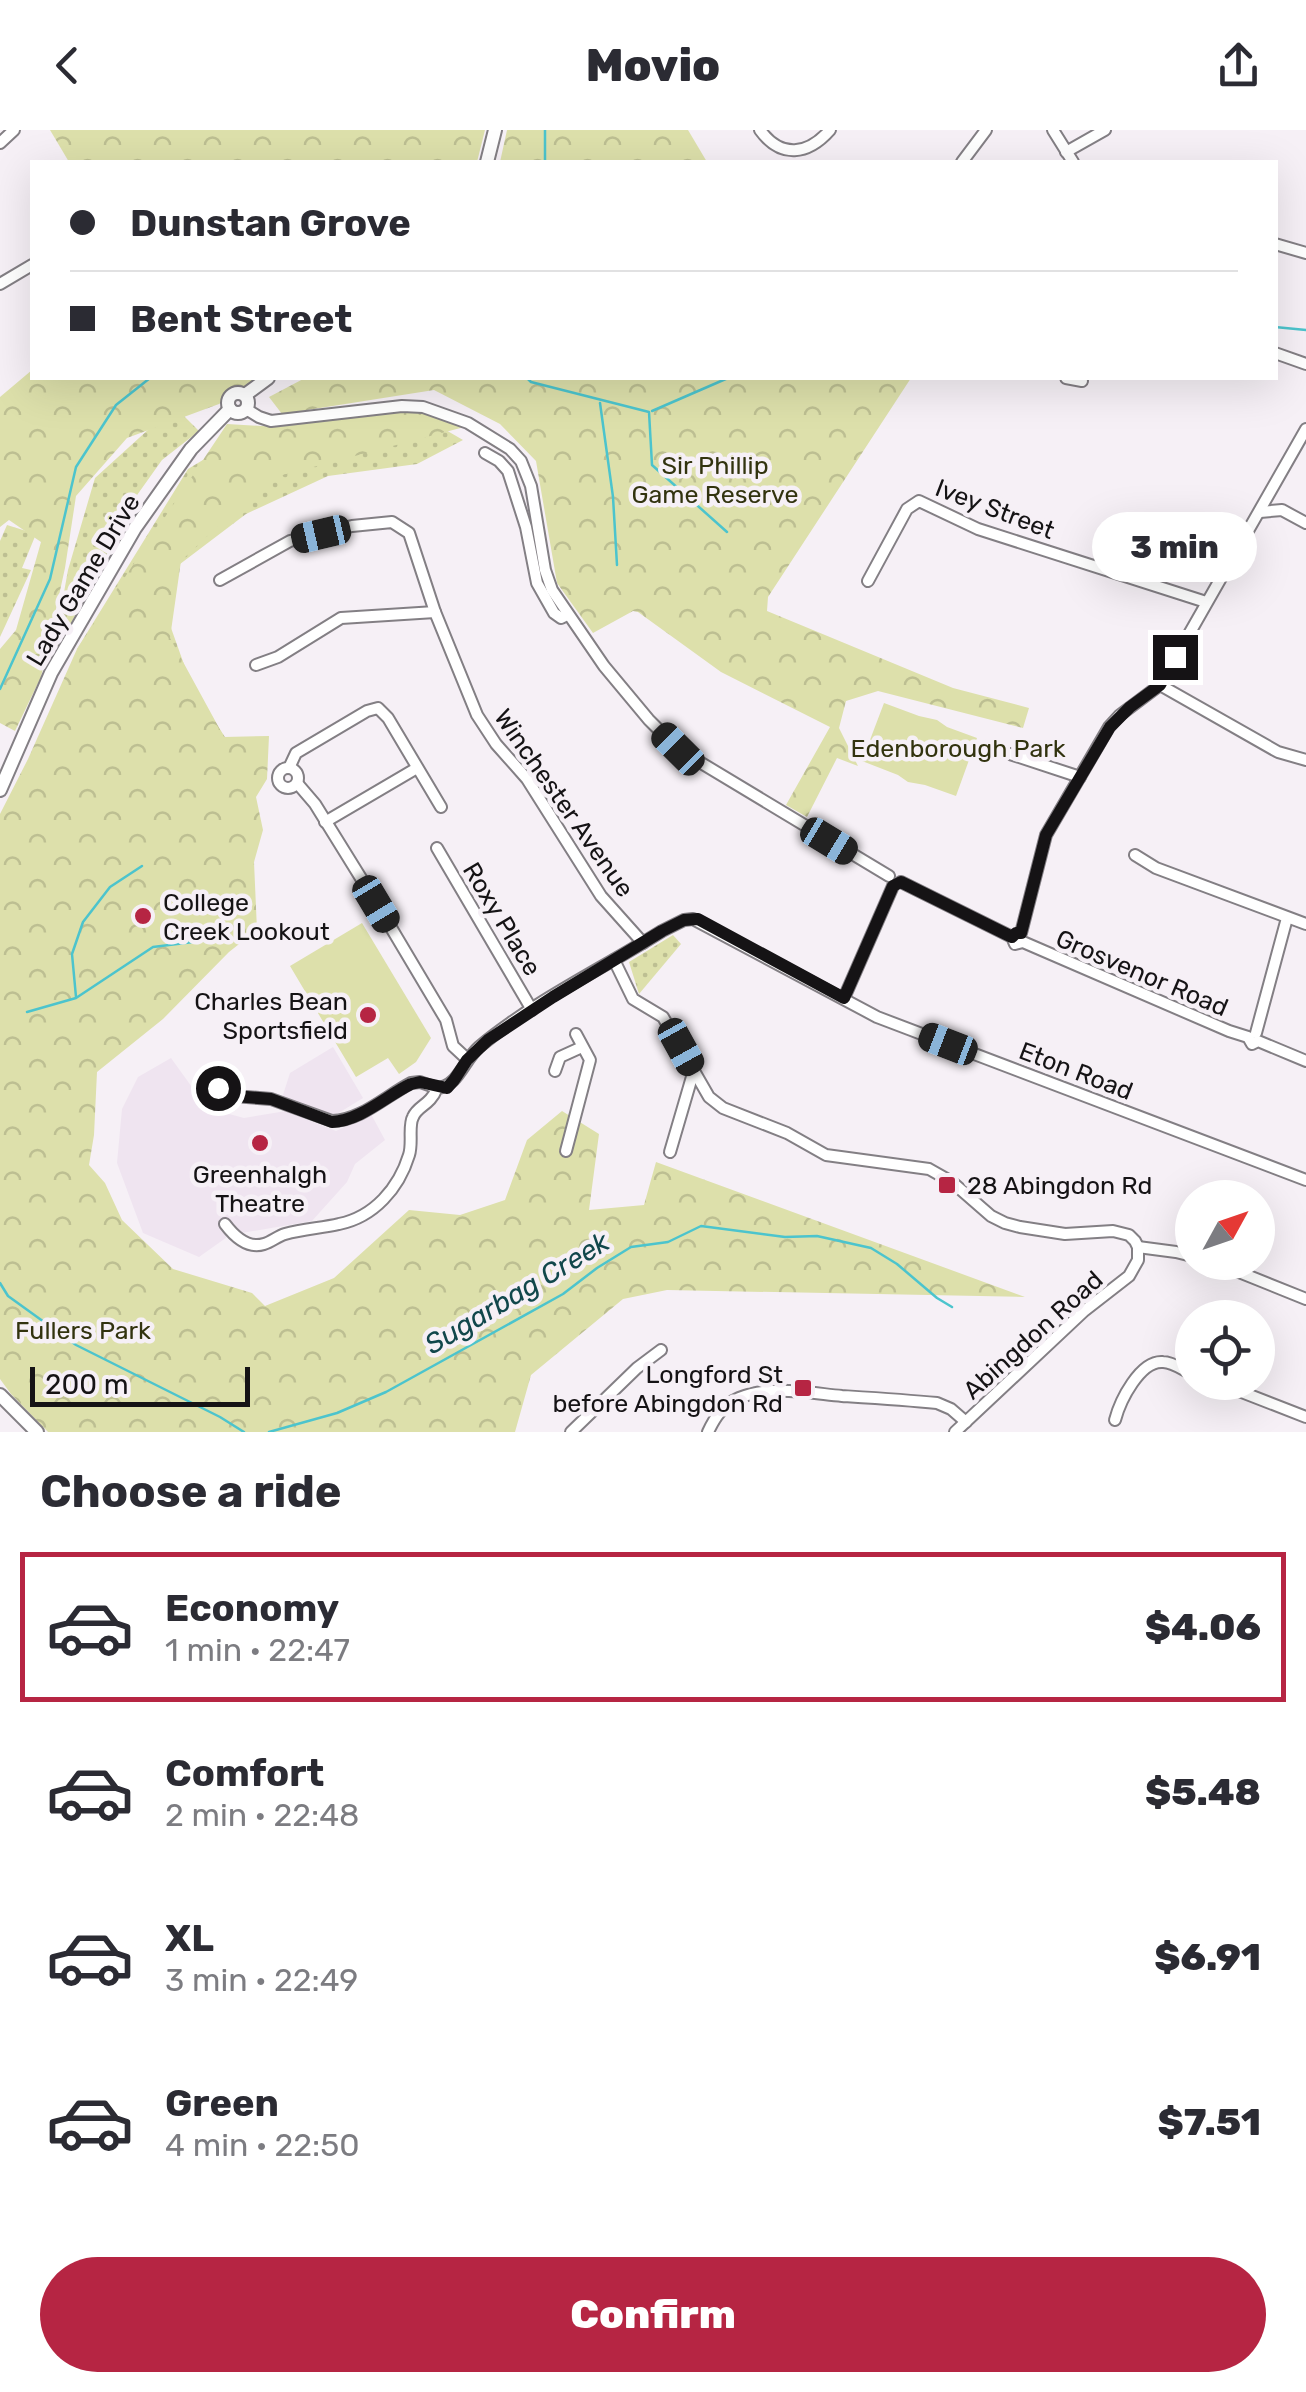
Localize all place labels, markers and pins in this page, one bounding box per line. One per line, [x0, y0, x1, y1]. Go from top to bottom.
place label: College Creek Lookout [163, 888, 330, 946]
marker: College Creek Lookout [132, 905, 154, 927]
place label: Charles Bean Sportsfield [194, 987, 348, 1045]
marker: Charles Bean Sportsfield [357, 1004, 379, 1026]
marker: Greenhalgh Theatre [249, 1132, 271, 1154]
place label: Greenhalgh Theatre [193, 1160, 327, 1218]
place label: 28 Abingdon Rd [967, 1171, 1152, 1200]
marker: 28 Abingdon Rd [936, 1174, 958, 1196]
place label: Longford St before Abingdon Rd [552, 1360, 783, 1418]
marker: Longford St before Abingdon Rd [792, 1377, 814, 1399]

